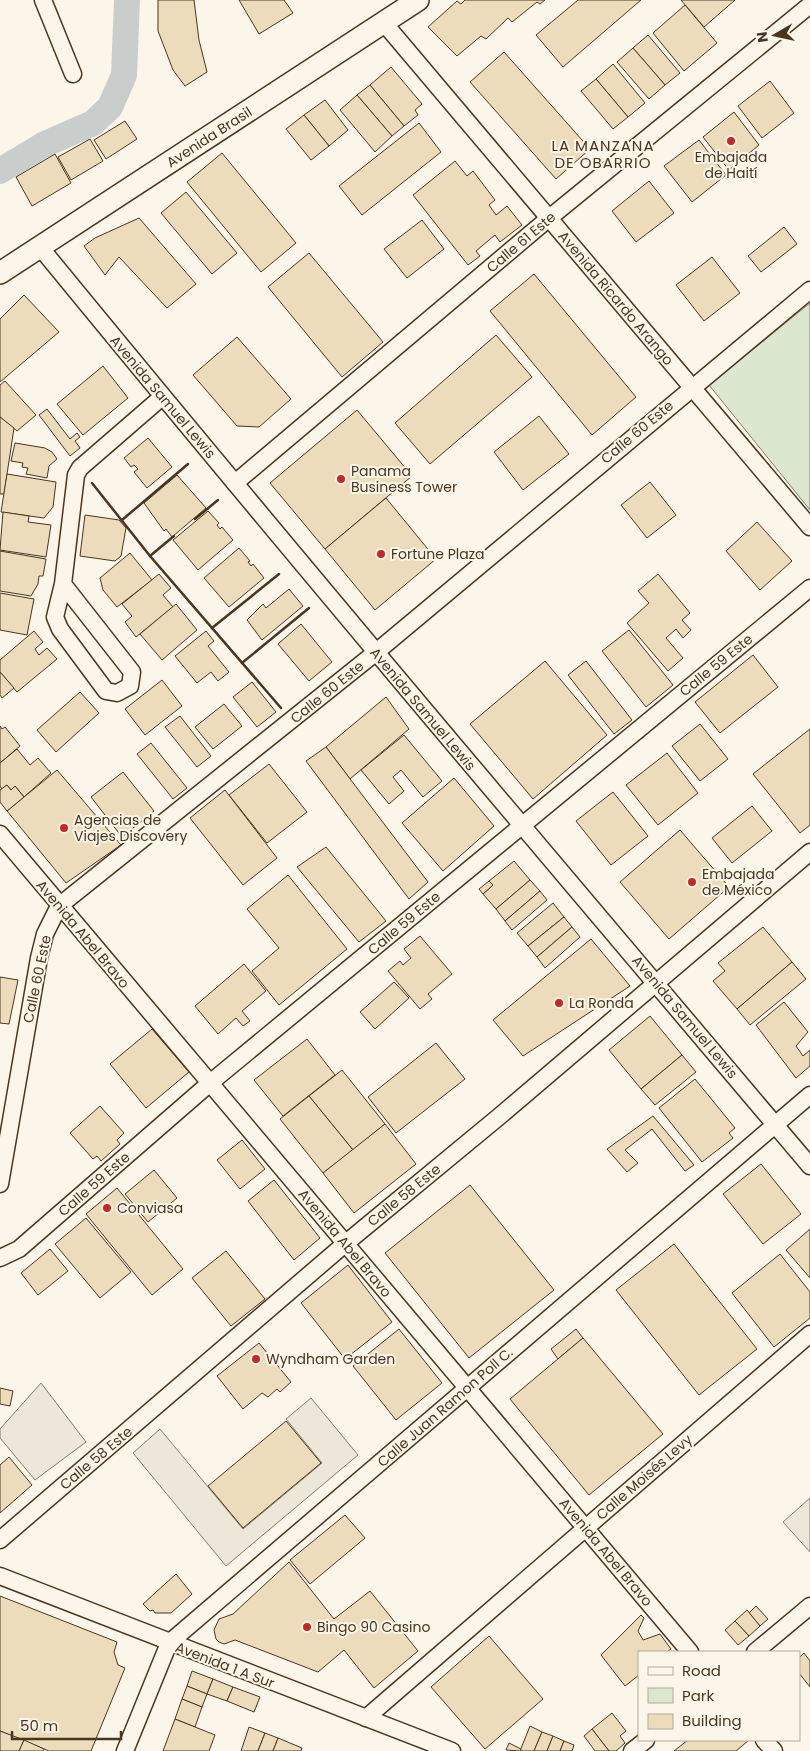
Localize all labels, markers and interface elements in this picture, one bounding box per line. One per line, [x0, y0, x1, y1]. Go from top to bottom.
north arrow [750, 10, 800, 60]
text: N [751, 30, 773, 44]
street label: Avenida Brasil [162, 102, 256, 172]
district label: LA MANZANA DE OBARRIO [551, 135, 655, 173]
marker: Embajada de Haití [725, 135, 737, 147]
place label: Embajada de Haití [695, 147, 767, 183]
street label: Calle 61 Este [482, 207, 560, 277]
street label: Avenida Ricardo Arango [554, 227, 678, 370]
street label: Avenida Samuel Lewis [106, 331, 220, 463]
street label: Calle 60 Este [596, 395, 678, 468]
place label: Panama Business Tower [351, 461, 457, 497]
marker: Panama Business Tower [335, 473, 347, 485]
place label: Fortune Plaza [391, 544, 485, 564]
marker: Fortune Plaza [375, 548, 387, 560]
street label: Calle 59 Este [675, 629, 757, 701]
street label: Avenida Samuel Lewis [366, 643, 480, 775]
street label: Calle 60 Este [286, 656, 368, 728]
place label: Agencias de Viajes Discovery [74, 810, 187, 846]
marker: Agencias de Viajes Discovery [58, 822, 70, 834]
place label: Embajada de México [702, 864, 774, 900]
street label: Avenida Abel Bravo [32, 876, 134, 993]
marker: Embajada de México [686, 876, 698, 888]
street label: Calle 59 Este [363, 886, 445, 959]
street label: Calle 60 Este [18, 933, 56, 1025]
street label: Avenida Samuel Lewis [628, 951, 742, 1083]
place label: La Ronda [569, 993, 634, 1013]
marker: La Ronda [553, 997, 565, 1009]
street label: Calle 59 Este [54, 1147, 134, 1221]
street label: Calle 58 Este [363, 1159, 445, 1231]
street label: Avenida Abel Bravo [294, 1185, 396, 1302]
place label: Conviasa [117, 1198, 183, 1218]
marker: Conviasa [101, 1202, 113, 1214]
street label: Calle Juan Ramon Poll C. [373, 1342, 517, 1472]
place label: Wyndham Garden [266, 1349, 395, 1369]
marker: Wyndham Garden [250, 1353, 262, 1365]
street label: Calle 58 Este [55, 1421, 137, 1494]
street label: Calle Moisés Levy [592, 1430, 697, 1524]
street label: Avenida Abel Bravo [555, 1494, 657, 1611]
place label: Bingo 90 Casino [317, 1617, 430, 1637]
marker: Bingo 90 Casino [301, 1621, 313, 1633]
street label: Avenida 1 A Sur [172, 1637, 278, 1693]
legend [638, 1651, 800, 1741]
text: Road [682, 1660, 721, 1681]
text: Park [682, 1685, 714, 1706]
scale bar [12, 1708, 121, 1740]
text: Building [682, 1710, 742, 1731]
text: 50 m [20, 1715, 58, 1736]

